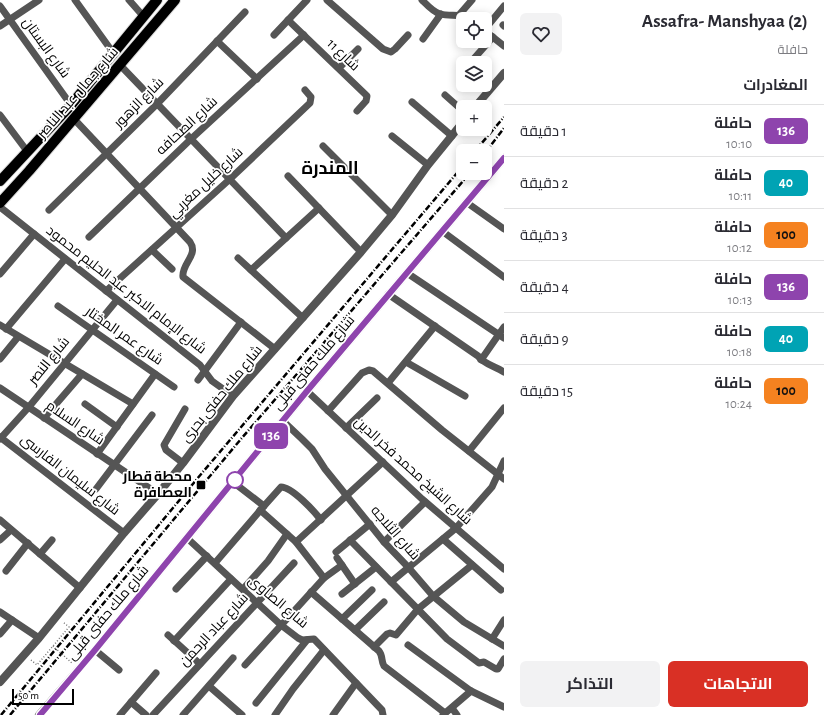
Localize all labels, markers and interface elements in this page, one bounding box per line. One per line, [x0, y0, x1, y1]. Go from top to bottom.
map controls [456, 12, 492, 180]
button: locate [456, 12, 492, 48]
text: Assafra- Manshyaa (2) [642, 12, 808, 31]
button: heart [520, 13, 562, 55]
street label: شارع البستان [19, 15, 72, 81]
street label: شارع 11 [323, 36, 362, 74]
text: حافلة [778, 44, 808, 57]
street label: شارع جمال عبد الناصر [34, 45, 122, 143]
button: layers [456, 56, 492, 92]
street label: شارع الزهور [111, 75, 167, 132]
text: المغادرات [743, 78, 808, 93]
street label: شارع الصحافه [154, 94, 221, 159]
button: + [456, 100, 492, 136]
text: حافلة [714, 116, 752, 131]
text: 1 دقيقة [520, 124, 567, 139]
text: 136 [777, 124, 795, 138]
text: 10:10 [726, 138, 752, 151]
button: − [456, 144, 492, 180]
street label: شارع خليل مغربي [166, 145, 249, 224]
district label: المندرة [301, 160, 359, 178]
text: حافلة [714, 168, 752, 183]
text: 2 دقيقة [520, 176, 568, 191]
text: 40 [779, 176, 793, 190]
text: 10:11 [729, 190, 752, 203]
text: حافلة [714, 220, 752, 235]
street label: شارع الإمام الاكبر عبد الحليم محمود [42, 223, 209, 358]
text: 3 دقيقة [520, 228, 568, 243]
text: 100 [776, 228, 796, 242]
text: 10:12 [727, 242, 752, 255]
text: حافلة [714, 272, 752, 287]
text: 4 دقيقة [520, 280, 569, 295]
text: 136 [777, 280, 795, 294]
text: 10:13 [728, 294, 752, 307]
street label: شارع عمر المختار [81, 304, 165, 369]
street label: شارع ملك حفنى قبلى [271, 313, 358, 413]
text: حافلة [714, 324, 752, 339]
text: 9 دقيقة [520, 332, 569, 347]
text: 40 [779, 332, 793, 346]
street label: شارع النصر [25, 335, 73, 389]
street label: شارع ملك حفنى بحرى [179, 343, 266, 446]
text: 10:18 [727, 346, 752, 359]
text: حافلة [714, 376, 752, 391]
text: 15 دقيقة [520, 384, 573, 399]
text: 100 [776, 384, 796, 398]
street label: شارع السلام [42, 398, 107, 449]
text: 10:24 [726, 398, 752, 411]
street label: شارع الشيخ محمد فخر الدين [351, 415, 475, 528]
line badge: 136 [248, 423, 294, 449]
text: 136 [262, 429, 280, 443]
street label: شارع سليمان الفارسى [17, 432, 122, 519]
place label: محطة قطار العصافرة [122, 470, 192, 501]
unlabelled marker [226, 471, 244, 489]
marker: محطة قطار العصافرة [195, 479, 207, 491]
street label: شارع الثلاجه [367, 503, 422, 563]
street label: شارع ملك حفنى قبلى [65, 563, 152, 663]
street label: شارع الصاوى [245, 573, 311, 632]
street label: شارع عباد الرحمن [177, 591, 252, 670]
button: التذاكر [520, 661, 660, 707]
button: الاتجاهات [668, 661, 808, 707]
scale bar [12, 687, 74, 706]
text: 50 m [18, 690, 39, 701]

